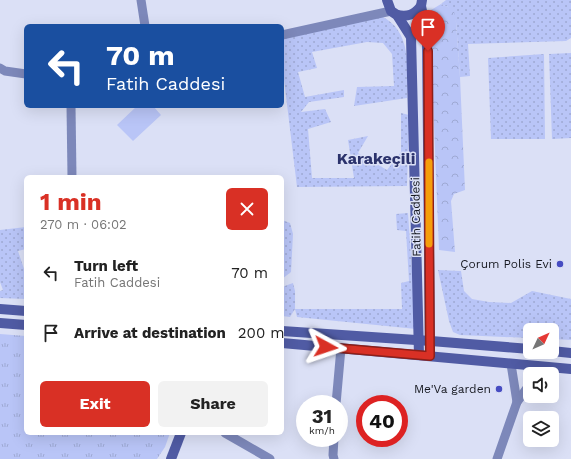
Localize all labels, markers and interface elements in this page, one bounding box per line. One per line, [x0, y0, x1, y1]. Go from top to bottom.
pin [411, 10, 445, 51]
icon: arrive [417, 16, 439, 38]
text: 70 m [106, 39, 175, 72]
icon: left [40, 40, 92, 92]
text: Fatih Caddesi [106, 73, 225, 94]
district label: Karakeçili [337, 149, 415, 168]
street label: Fatih Caddesi [408, 177, 424, 257]
text: 1 min [40, 188, 102, 216]
button: close [226, 188, 268, 230]
text: 270 m · 06:02 [40, 217, 127, 232]
text: Turn left [74, 257, 138, 275]
place label: Çorum Polis Evi [460, 257, 552, 271]
marker: Çorum Polis Evi [555, 259, 565, 269]
icon: left [40, 262, 62, 284]
text: 70 m [231, 264, 268, 282]
text: Fatih Caddesi [74, 275, 160, 290]
icon: arrive [40, 322, 62, 344]
north arrow [523, 323, 559, 359]
map controls [523, 323, 559, 447]
text: Arrive at destination [74, 324, 226, 342]
text: 200 m [238, 324, 285, 342]
position arrow [305, 326, 347, 368]
button: sound [523, 367, 559, 403]
button: Exit [40, 381, 150, 427]
button: Share [158, 381, 268, 427]
place label: Me'Va garden [414, 382, 491, 396]
marker: Me'Va garden [494, 384, 504, 394]
speed limit sign: 40 [356, 395, 408, 447]
text: 31 [312, 404, 332, 428]
button: layers [523, 411, 559, 447]
text: km/h [309, 425, 335, 436]

